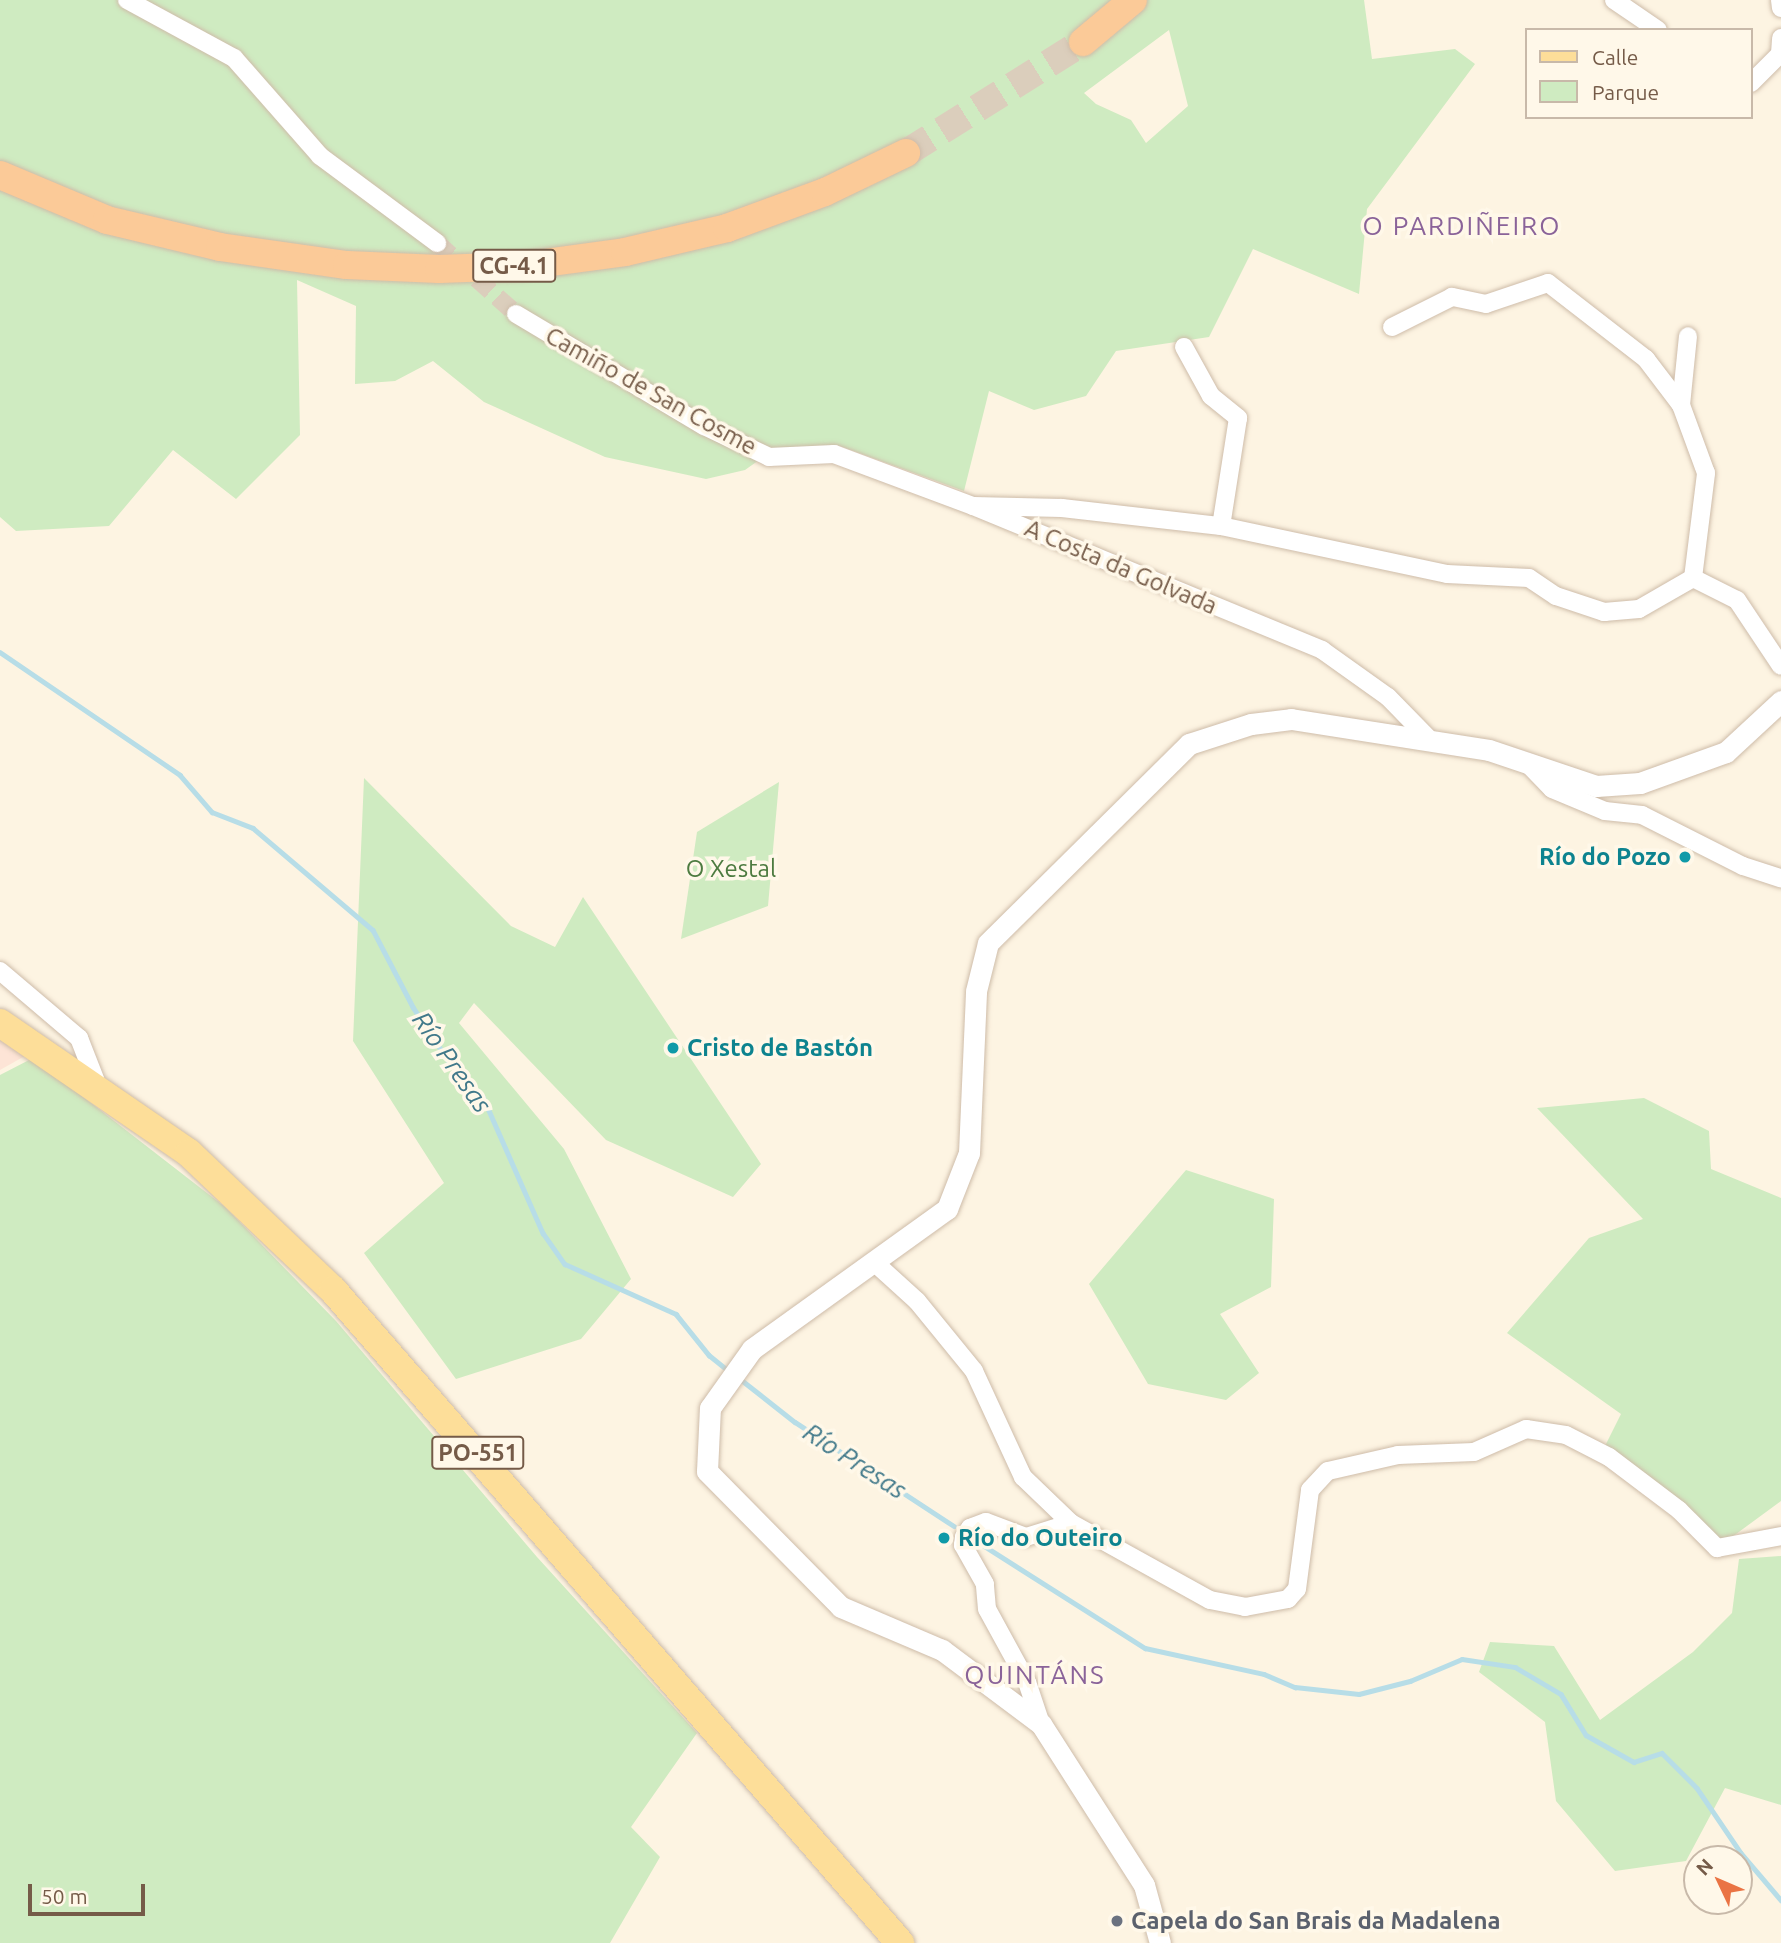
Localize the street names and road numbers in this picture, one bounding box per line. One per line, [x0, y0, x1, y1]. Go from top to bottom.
road number: CG-4.1 [472, 246, 556, 286]
street label: Camiño de San Cosme [540, 321, 762, 461]
street label: A Costa da Golvada [1021, 514, 1221, 620]
road number: PO-551 [431, 1434, 525, 1472]

